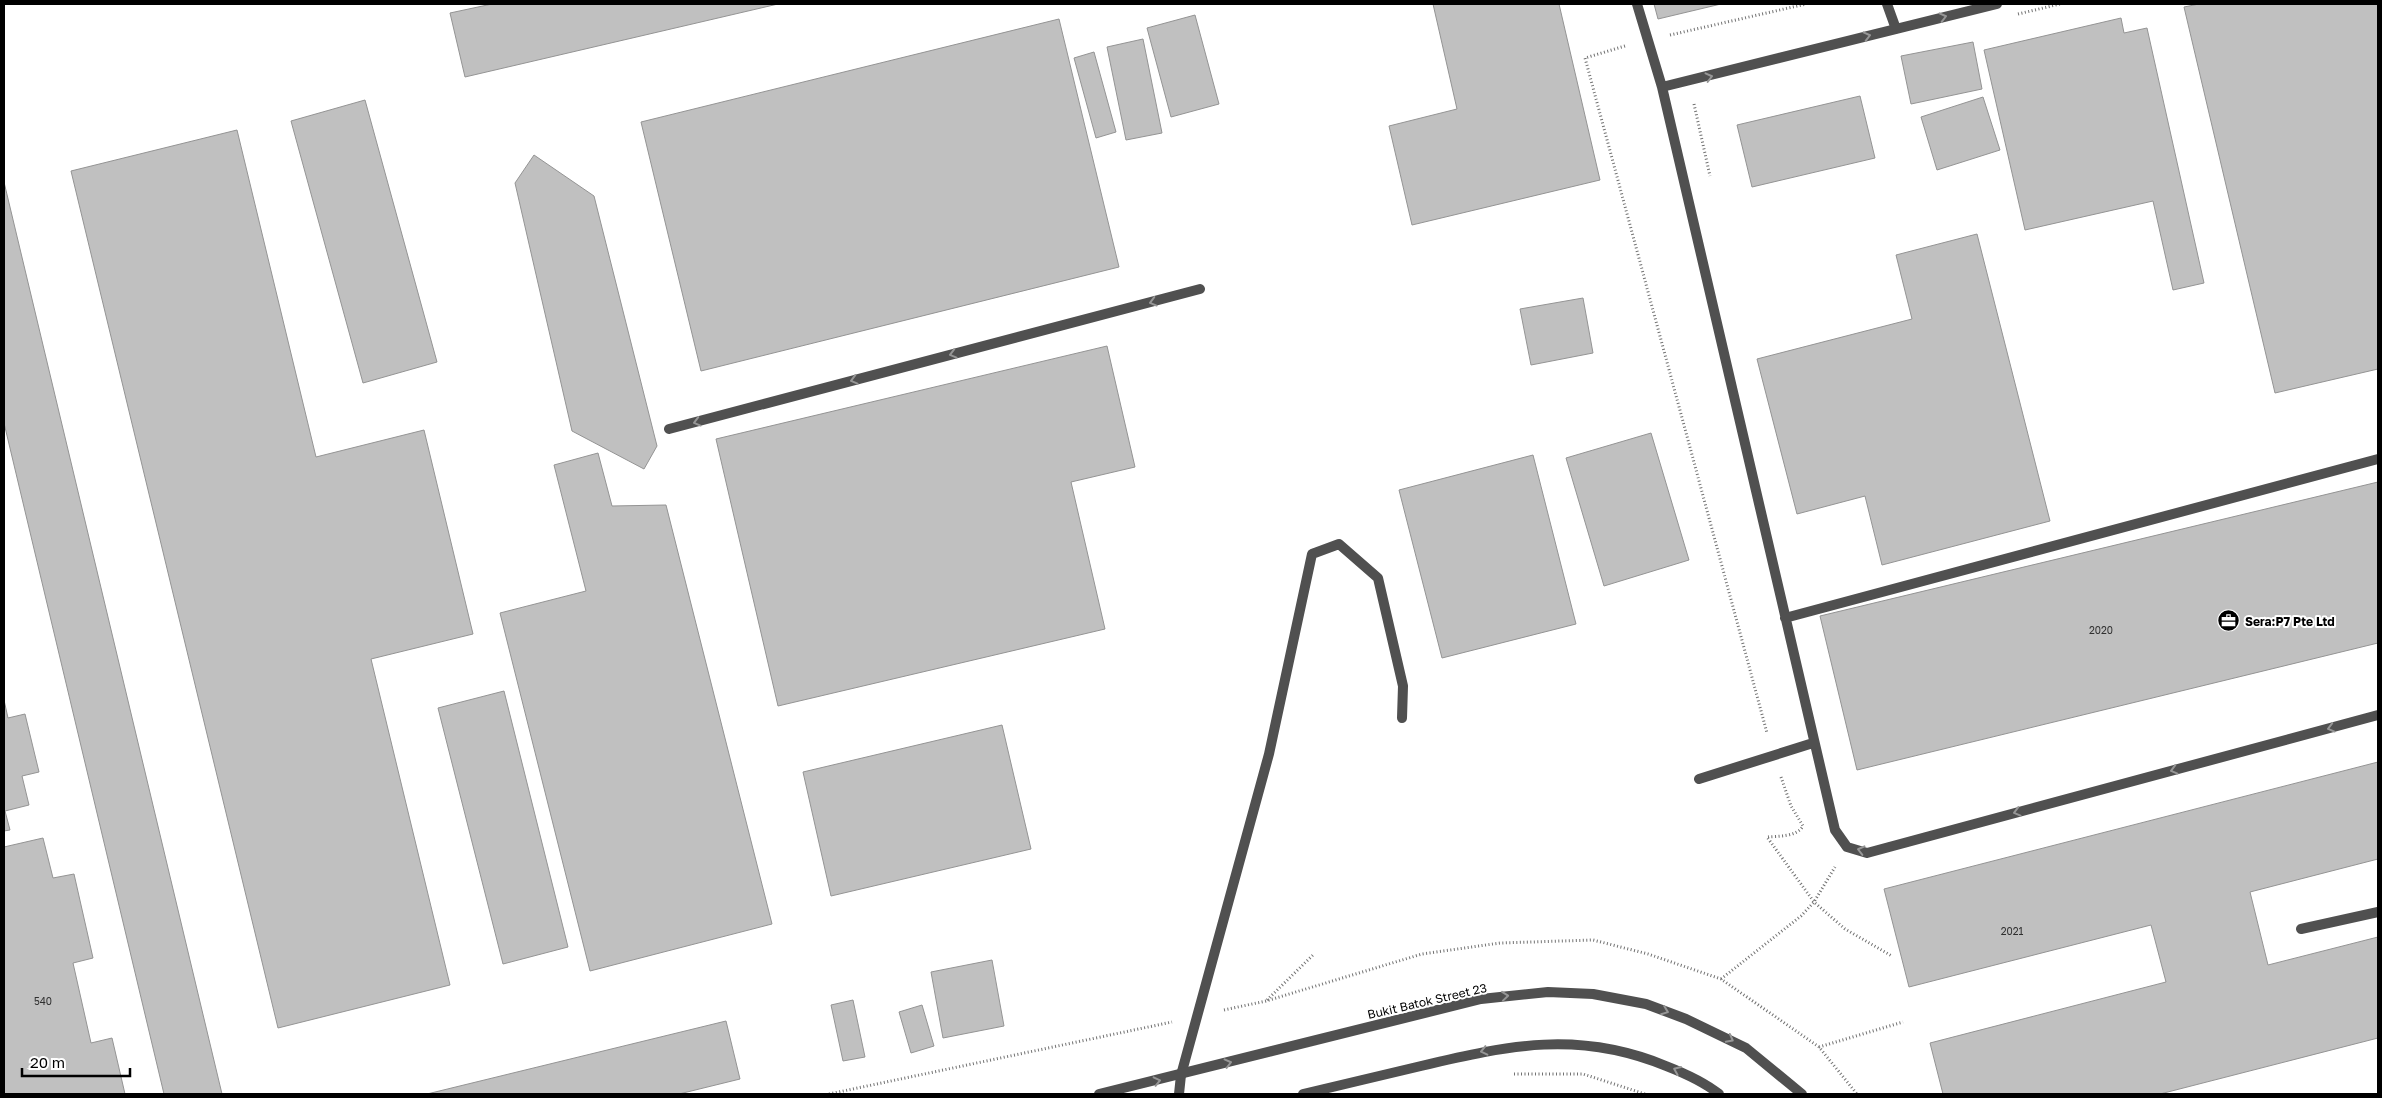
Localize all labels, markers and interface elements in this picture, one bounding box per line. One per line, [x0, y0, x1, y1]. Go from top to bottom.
one-way arrow [1939, 12, 1948, 23]
one-way arrow [1862, 32, 1870, 42]
one-way arrow [1705, 72, 1714, 83]
one-way arrow [1149, 296, 1158, 306]
one-way arrow [949, 349, 958, 359]
one-way arrow [851, 375, 859, 385]
one-way arrow [693, 416, 701, 427]
office icon: Sera:P7 Pte Ltd [2217, 609, 2241, 633]
place label: Sera:P7 Pte Ltd [2245, 614, 2335, 629]
house number: 2020 [2089, 624, 2113, 636]
one-way arrow [2328, 722, 2336, 732]
one-way arrow [2170, 764, 2179, 775]
one-way arrow [2014, 807, 2022, 817]
one-way arrow [1857, 846, 1865, 856]
house number: 2021 [2001, 925, 2023, 937]
street label: Bukit Batok Street 23 [1366, 980, 1488, 1022]
one-way arrow [1501, 991, 1509, 1002]
house number: 540 [34, 995, 52, 1007]
one-way arrow [1660, 1005, 1669, 1015]
one-way arrow [1725, 1033, 1734, 1043]
one-way arrow [1480, 1045, 1489, 1056]
scale bar [22, 1046, 130, 1078]
text: 20 m [30, 1053, 65, 1071]
one-way arrow [1224, 1058, 1233, 1069]
one-way arrow [1673, 1066, 1682, 1077]
one-way arrow [1152, 1076, 1161, 1087]

